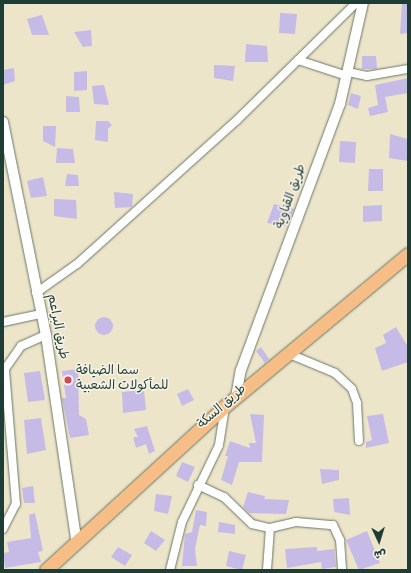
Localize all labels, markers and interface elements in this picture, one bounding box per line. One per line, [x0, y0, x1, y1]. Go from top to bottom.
street label: طريق القناوية [273, 162, 311, 232]
street label: طريق البراعم [42, 293, 70, 361]
place label: سما الضيافة للمأكولات الشعبية [76, 365, 168, 396]
marker: سما الضيافة للمأكولات الشعبية [63, 375, 73, 385]
street label: طريق السكة [195, 383, 251, 433]
north arrow [359, 521, 399, 561]
text: ش [373, 545, 386, 561]

